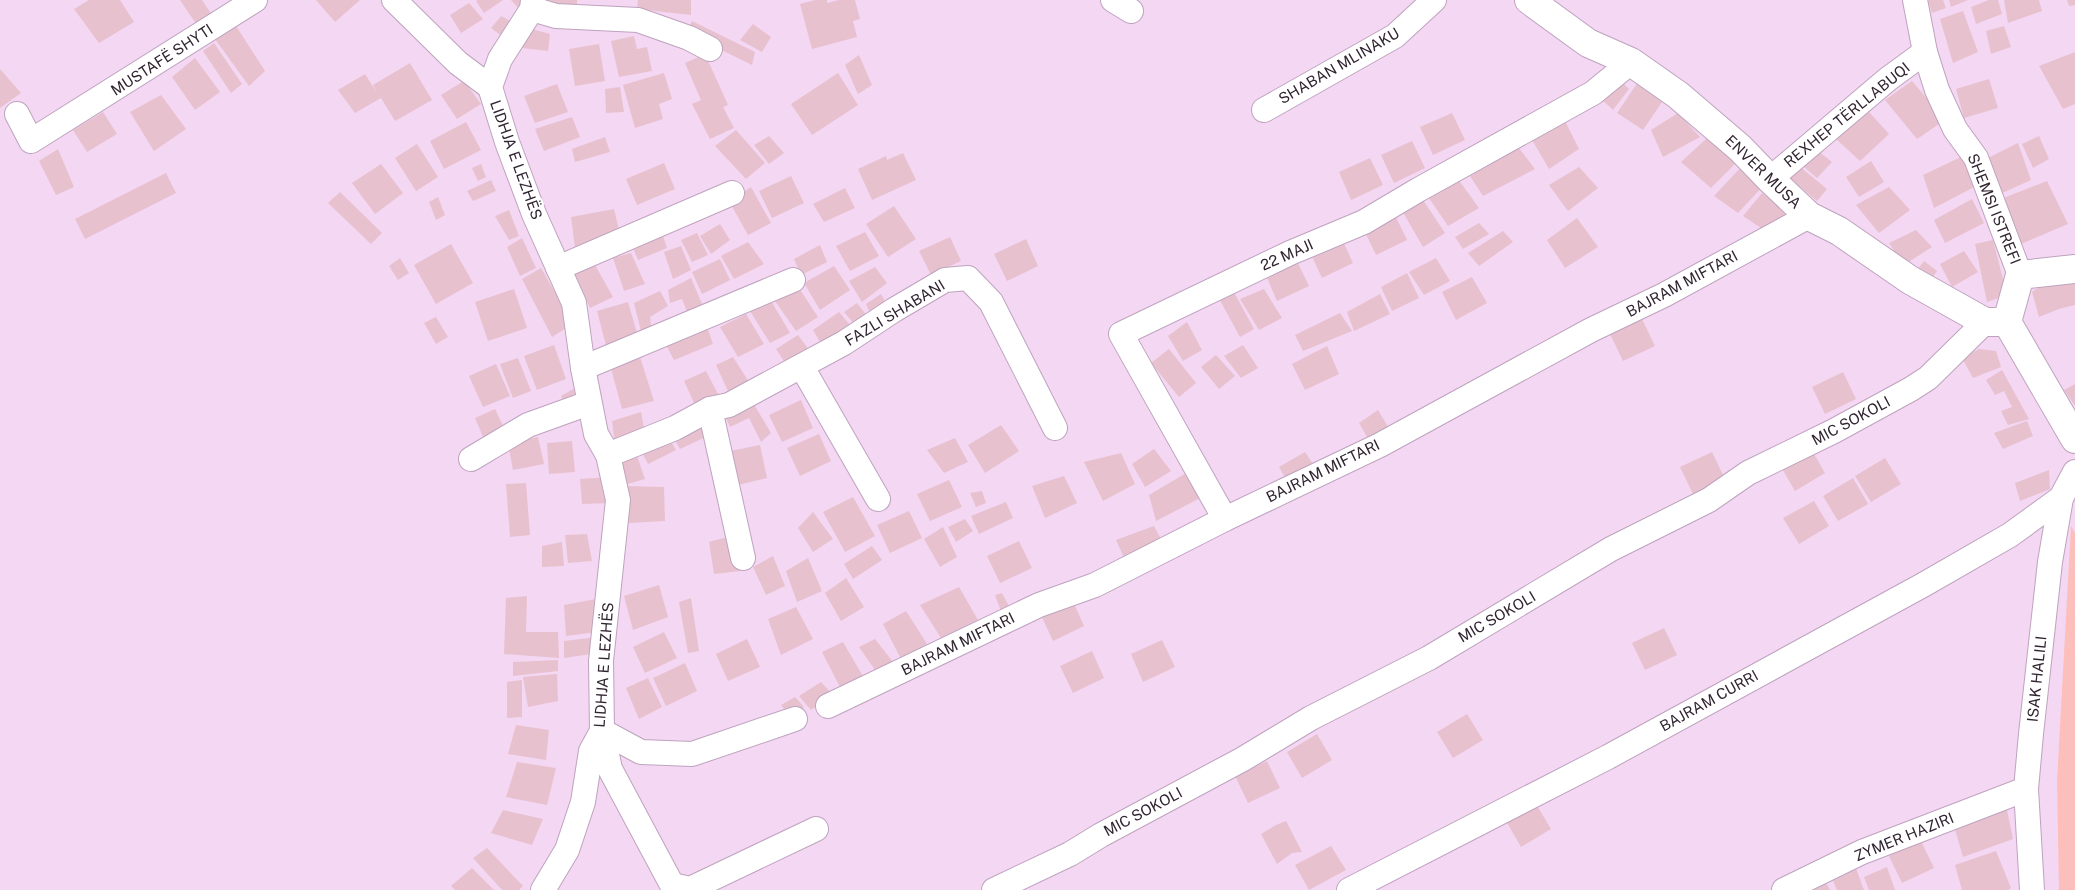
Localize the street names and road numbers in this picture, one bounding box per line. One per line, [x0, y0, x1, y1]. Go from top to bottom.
street label: MUSTAFË SHYTI [107, 20, 216, 99]
street label: SHABAN MLINAKU [1275, 24, 1402, 107]
street label: REXHEP TËRLLABUQI [1780, 58, 1913, 171]
street label: LIDHJA E LEZHËS [487, 97, 547, 222]
street label: ENVER MUSA [1722, 131, 1805, 212]
street label: SHEMSI ISTREFI [1965, 151, 2024, 267]
street label: 22 MAJI [1258, 235, 1316, 274]
street label: BAJRAM MIFTARI [1623, 247, 1740, 320]
street label: FAZLI SHABANI [842, 276, 948, 349]
street label: MIC SOKOLI [1809, 393, 1893, 448]
street label: BAJRAM MIFTARI [1263, 436, 1382, 505]
street label: MIC SOKOLI [1455, 588, 1538, 646]
street label: LIDHJA E LEZHËS [590, 602, 616, 728]
street label: BAJRAM MIFTARI [898, 609, 1017, 678]
street label: ISAK HALILI [2024, 635, 2049, 723]
street label: BAJRAM CURRI [1657, 667, 1761, 735]
street label: MIC SOKOLI [1101, 784, 1185, 839]
street label: ZYMER HAZIRI [1852, 809, 1956, 864]

